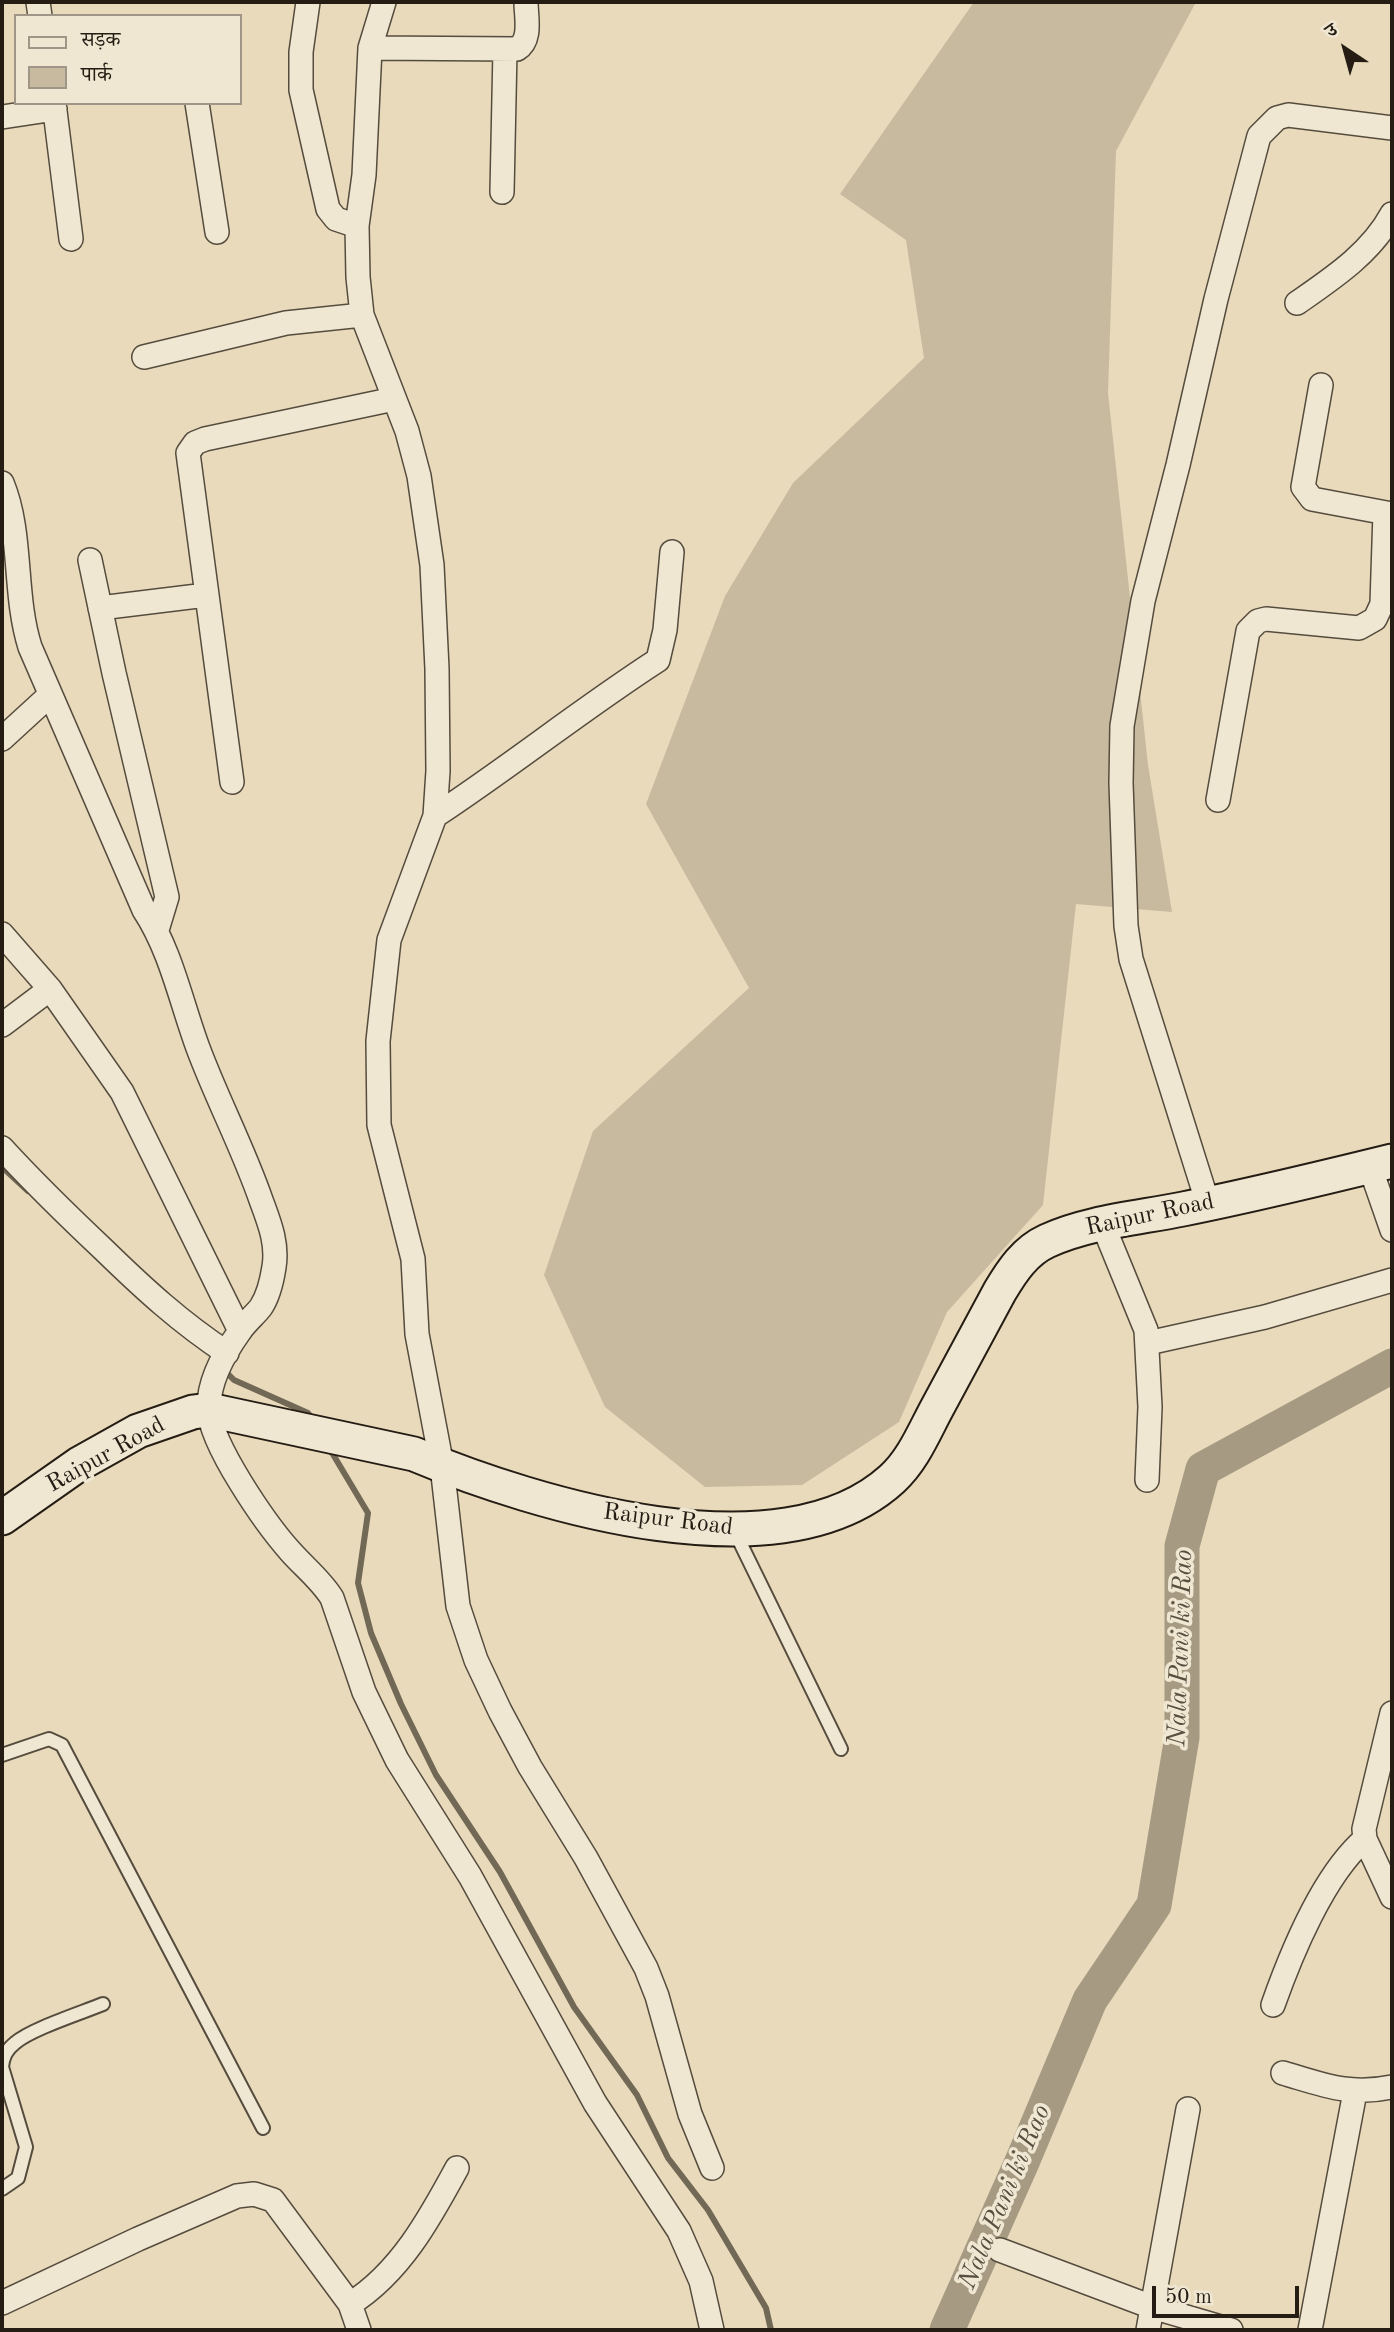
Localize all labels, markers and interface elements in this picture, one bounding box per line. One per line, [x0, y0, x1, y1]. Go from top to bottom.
legend [14, 14, 242, 105]
north arrow [1310, 14, 1380, 84]
text: उ [1323, 21, 1342, 42]
text: सड़क [81, 30, 120, 51]
text: पार्क [81, 65, 112, 86]
street label: Raipur Road [1083, 1187, 1217, 1243]
street label: Raipur Road [42, 1411, 170, 1499]
street label: Raipur Road [601, 1498, 735, 1542]
water label: Nala Pani ki Rao [1162, 1549, 1200, 1747]
water label: Nala Pani ki Rao [952, 2100, 1058, 2294]
scale bar [1156, 2272, 1303, 2316]
text: 50 m [1165, 2287, 1212, 2308]

